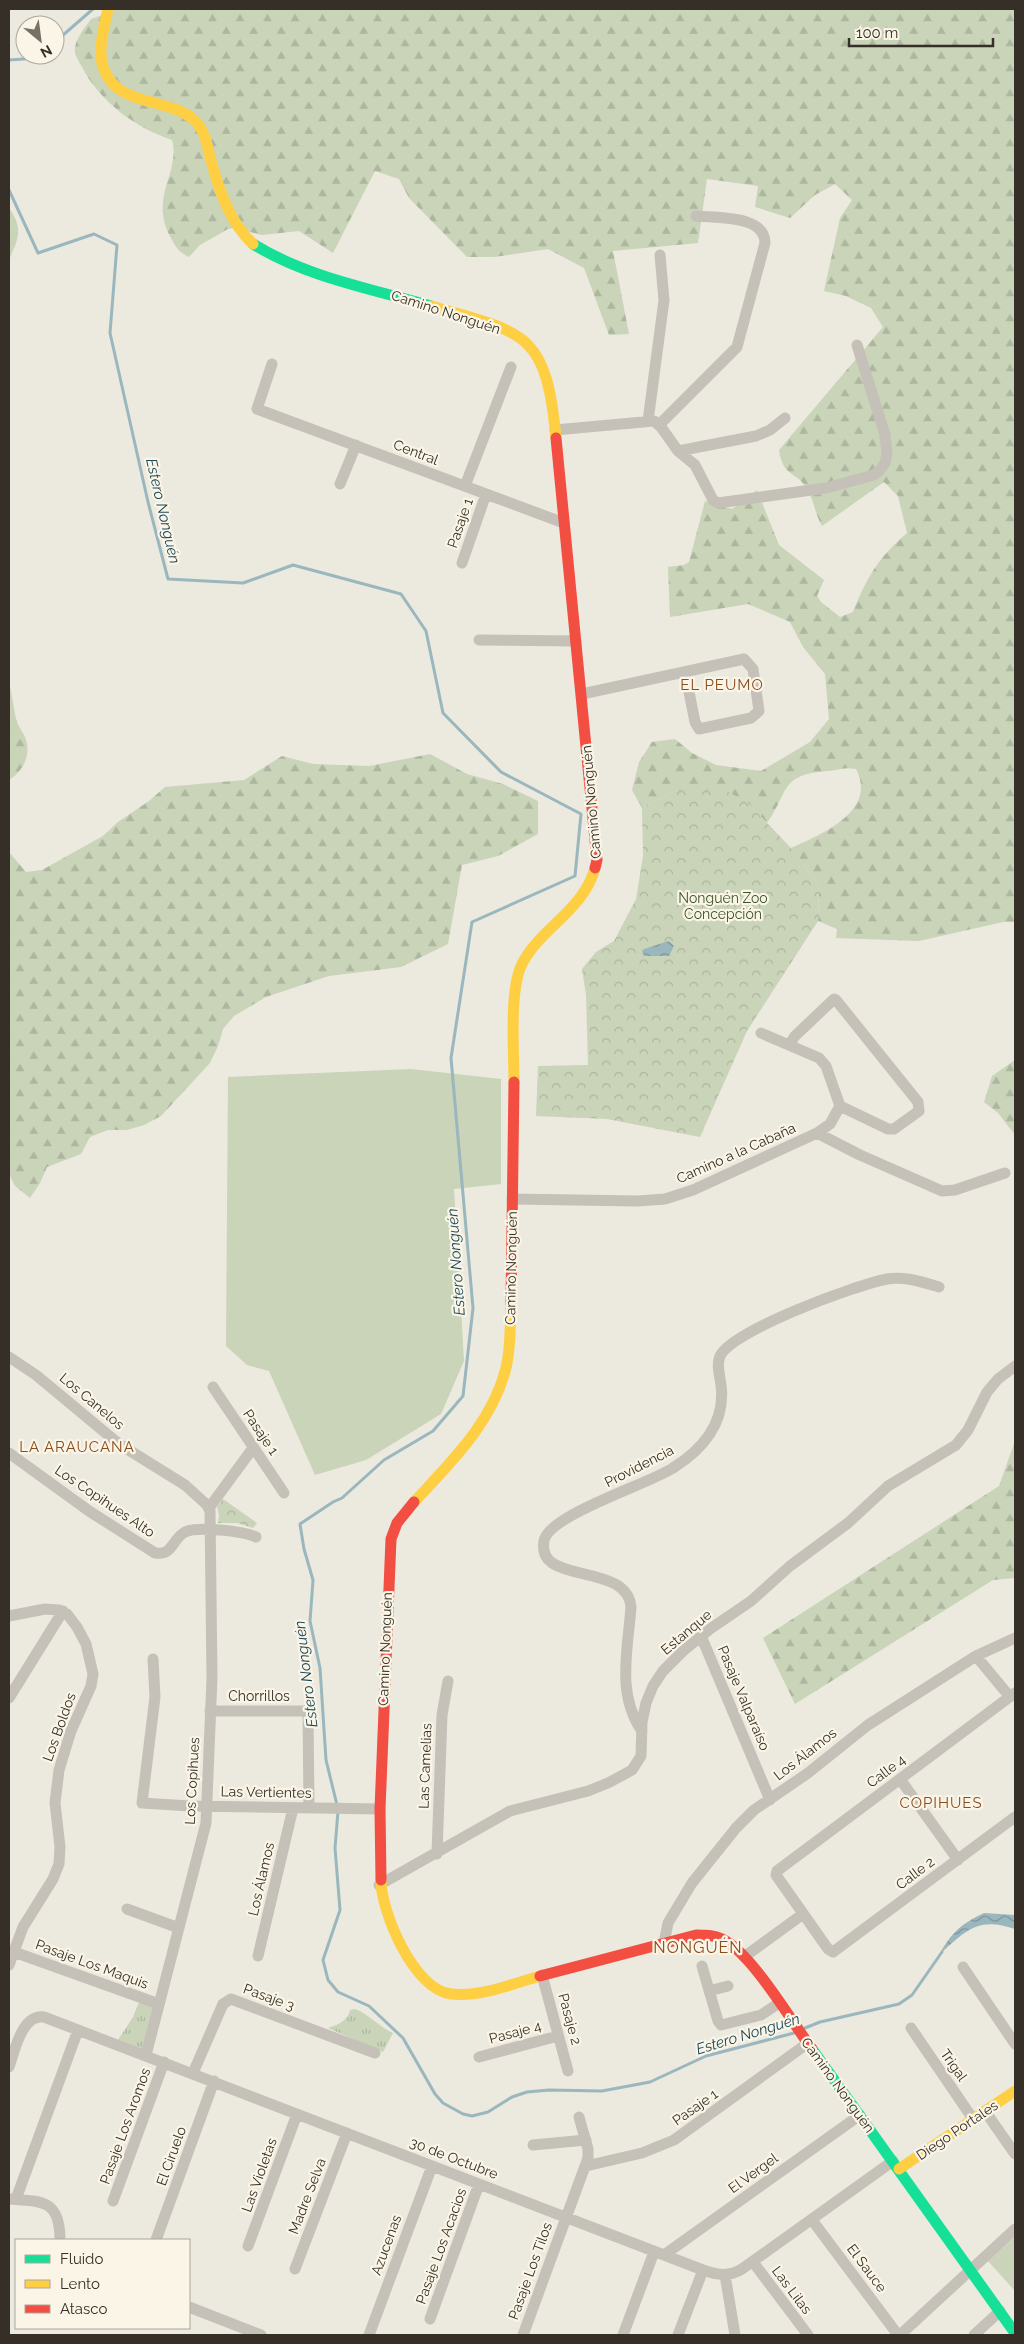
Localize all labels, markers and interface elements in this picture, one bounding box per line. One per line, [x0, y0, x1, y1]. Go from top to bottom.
north arrow [15, 15, 65, 65]
scale bar [849, 15, 993, 47]
text: 100 m [856, 24, 898, 42]
text: N [38, 42, 55, 61]
street label: Camino Nonguén [389, 287, 503, 337]
street label: Central [391, 436, 441, 468]
water label: Estero Nonguén [142, 457, 184, 565]
street label: Pasaje 1 [444, 496, 476, 550]
district label: EL PEUMO [680, 676, 764, 694]
street label: Camino Nonguén [578, 745, 604, 859]
park label: Nonguén Zoo Concepción [678, 890, 768, 922]
street label: Camino a la Cabaña [674, 1120, 798, 1186]
water label: Estero Nonguén [443, 1208, 469, 1316]
street label: Camino Nonguén [502, 1211, 520, 1325]
street label: Los Canelos [57, 1369, 128, 1433]
street label: Pasaje 1 [240, 1406, 282, 1458]
district label: LA ARAUCANA [19, 1438, 135, 1456]
street label: Providencia [602, 1442, 676, 1490]
street label: Los Copihues Alto [52, 1462, 158, 1540]
street label: Camino Nonguén [375, 1592, 395, 1706]
street label: Estanque [658, 1606, 714, 1658]
water label: Estero Nonguén [291, 1620, 321, 1728]
street label: Pasaje Valparaíso [715, 1643, 773, 1753]
street label: Chorrillos [228, 1688, 290, 1704]
street label: Los Boldos [39, 1690, 79, 1764]
street label: Las Camelias [416, 1723, 434, 1809]
street label: Los Álamos [770, 1724, 840, 1783]
street label: Los Copihues [182, 1737, 202, 1825]
street label: Calle 4 [863, 1751, 909, 1791]
street label: Las Vertientes [220, 1783, 312, 1801]
district label: COPIHUES [899, 1794, 983, 1812]
street label: Los Álamos [244, 1840, 277, 1917]
street label: Calle 2 [893, 1853, 937, 1893]
street label: Pasaje Los Maquis [33, 1936, 151, 1992]
district label: NONGUÉN [653, 1937, 743, 1957]
street label: Pasaje 3 [241, 1980, 297, 2014]
street label: Pasaje 2 [555, 1991, 585, 2047]
water label: Estero Nonguén [694, 2010, 802, 2058]
street label: Pasaje 4 [487, 2017, 543, 2047]
street label: Camino Nonguén [798, 2034, 878, 2136]
street label: Trigal [937, 2046, 971, 2084]
street label: Pasaje Los Aromos [97, 2066, 154, 2186]
street label: Pasaje 1 [669, 2086, 721, 2128]
street label: Diego Portales [913, 2097, 1001, 2163]
street label: El Ciruelo [153, 2124, 189, 2188]
street label: 30 de Octubre [408, 2134, 500, 2182]
street label: Las Violetas [238, 2136, 280, 2214]
street label: El Vergel [725, 2150, 781, 2196]
street label: Madre Selva [285, 2156, 329, 2236]
street label: Pasaje Los Acacios [413, 2186, 469, 2306]
street label: Azucenas [368, 2212, 404, 2277]
street label: Pasaje Los Tilos [505, 2220, 555, 2322]
legend [15, 2239, 190, 2329]
street label: El Sauce [844, 2241, 890, 2295]
text: Fluido [60, 2250, 103, 2268]
street label: Las Lilas [769, 2263, 815, 2317]
text: Lento [60, 2275, 100, 2293]
text: Atasco [60, 2300, 107, 2318]

